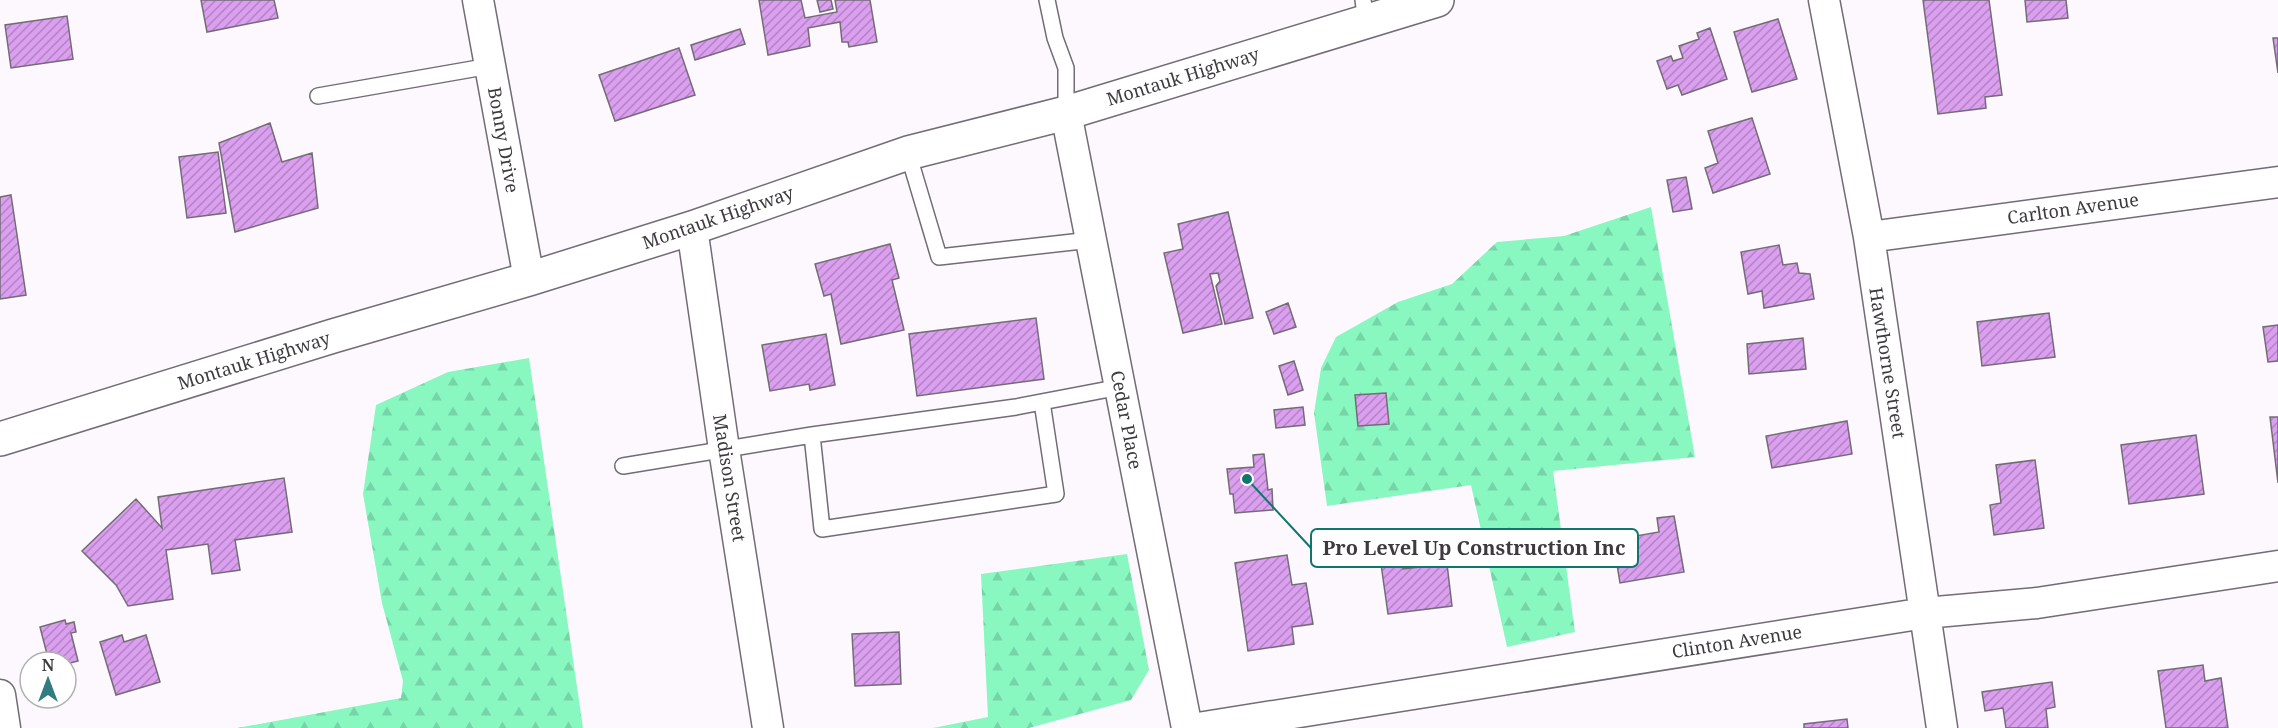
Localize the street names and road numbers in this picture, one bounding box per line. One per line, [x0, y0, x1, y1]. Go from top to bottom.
street label: Montauk Highway [1103, 41, 1263, 111]
street label: Bonny Drive [483, 85, 525, 195]
street label: Montauk Highway [639, 180, 797, 254]
street label: Carlton Avenue [2006, 187, 2140, 229]
street label: Hawthorne Street [1864, 286, 1912, 440]
street label: Montauk Highway [174, 325, 334, 395]
street label: Cedar Place [1106, 368, 1148, 471]
street label: Madison Street [708, 412, 752, 543]
street label: Clinton Avenue [1670, 619, 1804, 663]

